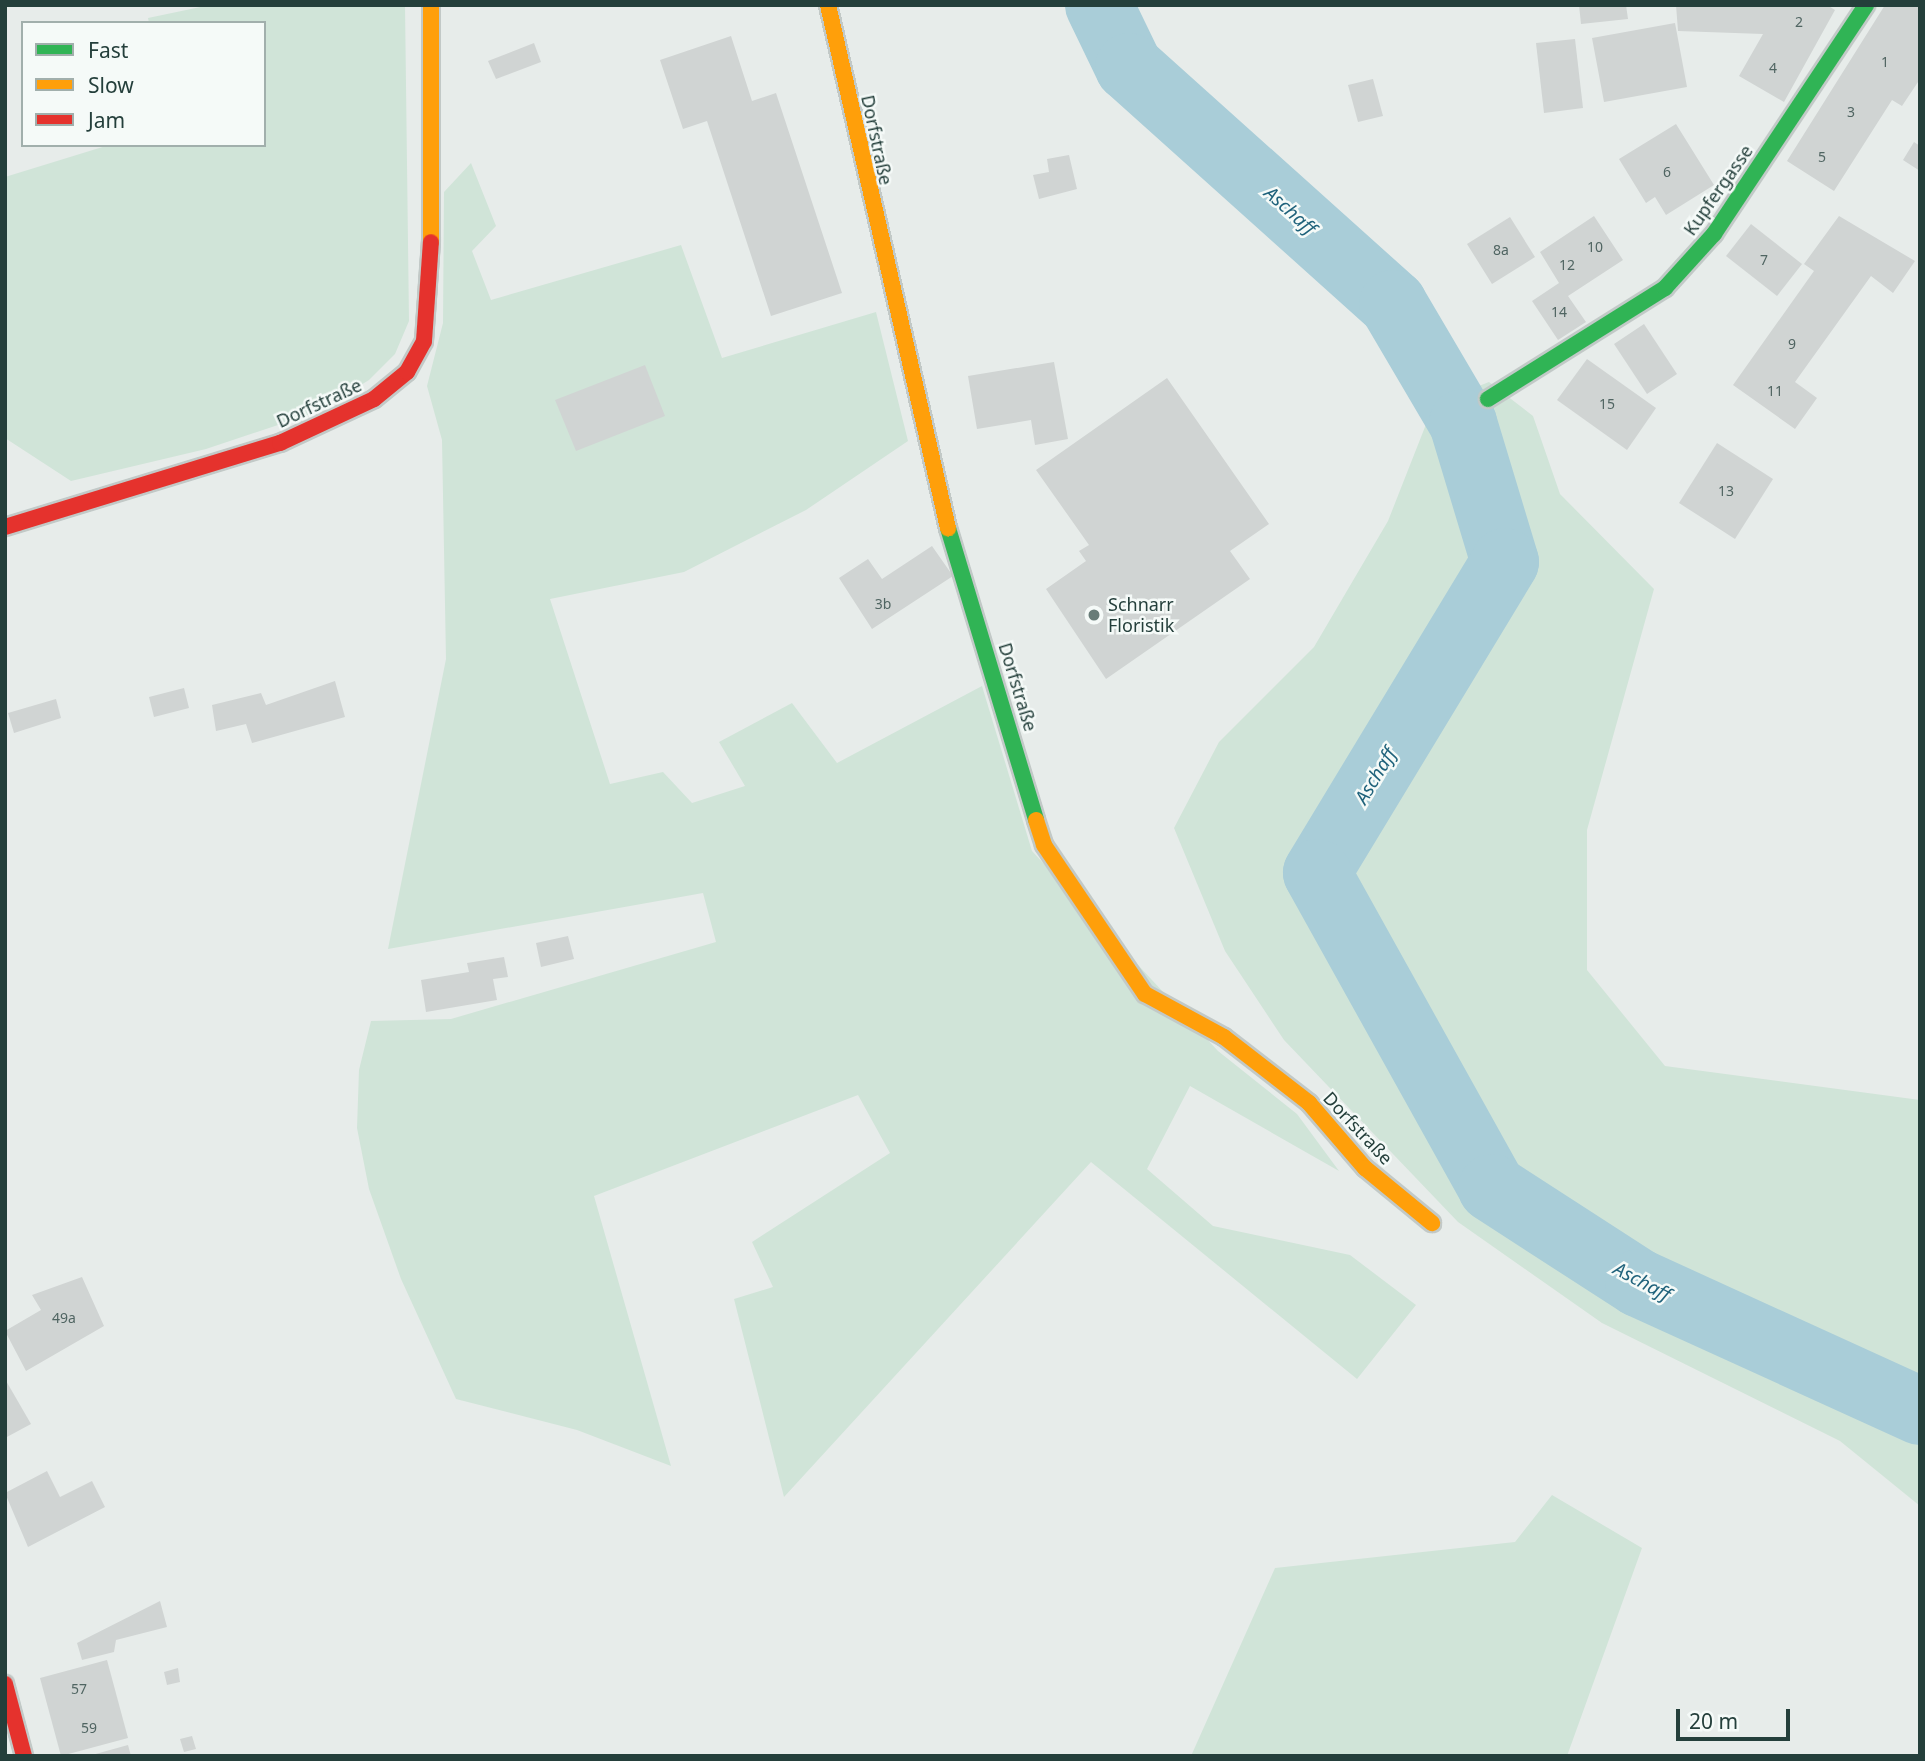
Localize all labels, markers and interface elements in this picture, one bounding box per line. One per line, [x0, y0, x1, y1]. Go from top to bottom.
house number: 2 [1795, 14, 1803, 30]
legend [21, 21, 266, 147]
text: Fast [88, 36, 128, 64]
house number: 1 [1881, 54, 1889, 70]
house number: 4 [1769, 60, 1777, 76]
text: Slow [88, 71, 134, 99]
street label: Dorfstraße [857, 93, 897, 187]
house number: 3 [1847, 104, 1855, 120]
text: Jam [88, 106, 125, 134]
street label: Kupfergasse [1679, 141, 1757, 239]
house number: 5 [1818, 149, 1826, 165]
house number: 6 [1663, 164, 1671, 180]
water label: Aschaff [1260, 182, 1320, 240]
house number: 10 [1587, 239, 1603, 255]
house number: 8a [1493, 242, 1509, 258]
house number: 7 [1760, 252, 1768, 268]
house number: 12 [1559, 257, 1575, 273]
house number: 14 [1551, 304, 1567, 320]
house number: 9 [1788, 336, 1796, 352]
street label: Dorfstraße [273, 374, 365, 432]
house number: 11 [1767, 383, 1783, 399]
house number: 15 [1599, 396, 1615, 412]
house number: 13 [1718, 483, 1734, 499]
place label: Schnarr Floristik [1108, 594, 1174, 636]
house number: 3b [875, 596, 891, 612]
marker: Schnarr Floristik [1086, 607, 1102, 623]
street label: Dorfstraße [994, 640, 1042, 734]
water label: Aschaff [1350, 744, 1402, 808]
street label: Dorfstraße [1319, 1087, 1397, 1169]
water label: Aschaff [1610, 1258, 1674, 1306]
house number: 49a [52, 1310, 76, 1326]
house number: 57 [71, 1681, 87, 1697]
scale bar [1680, 1694, 1794, 1738]
text: 20 m [1689, 1707, 1738, 1735]
house number: 59 [81, 1720, 97, 1736]

